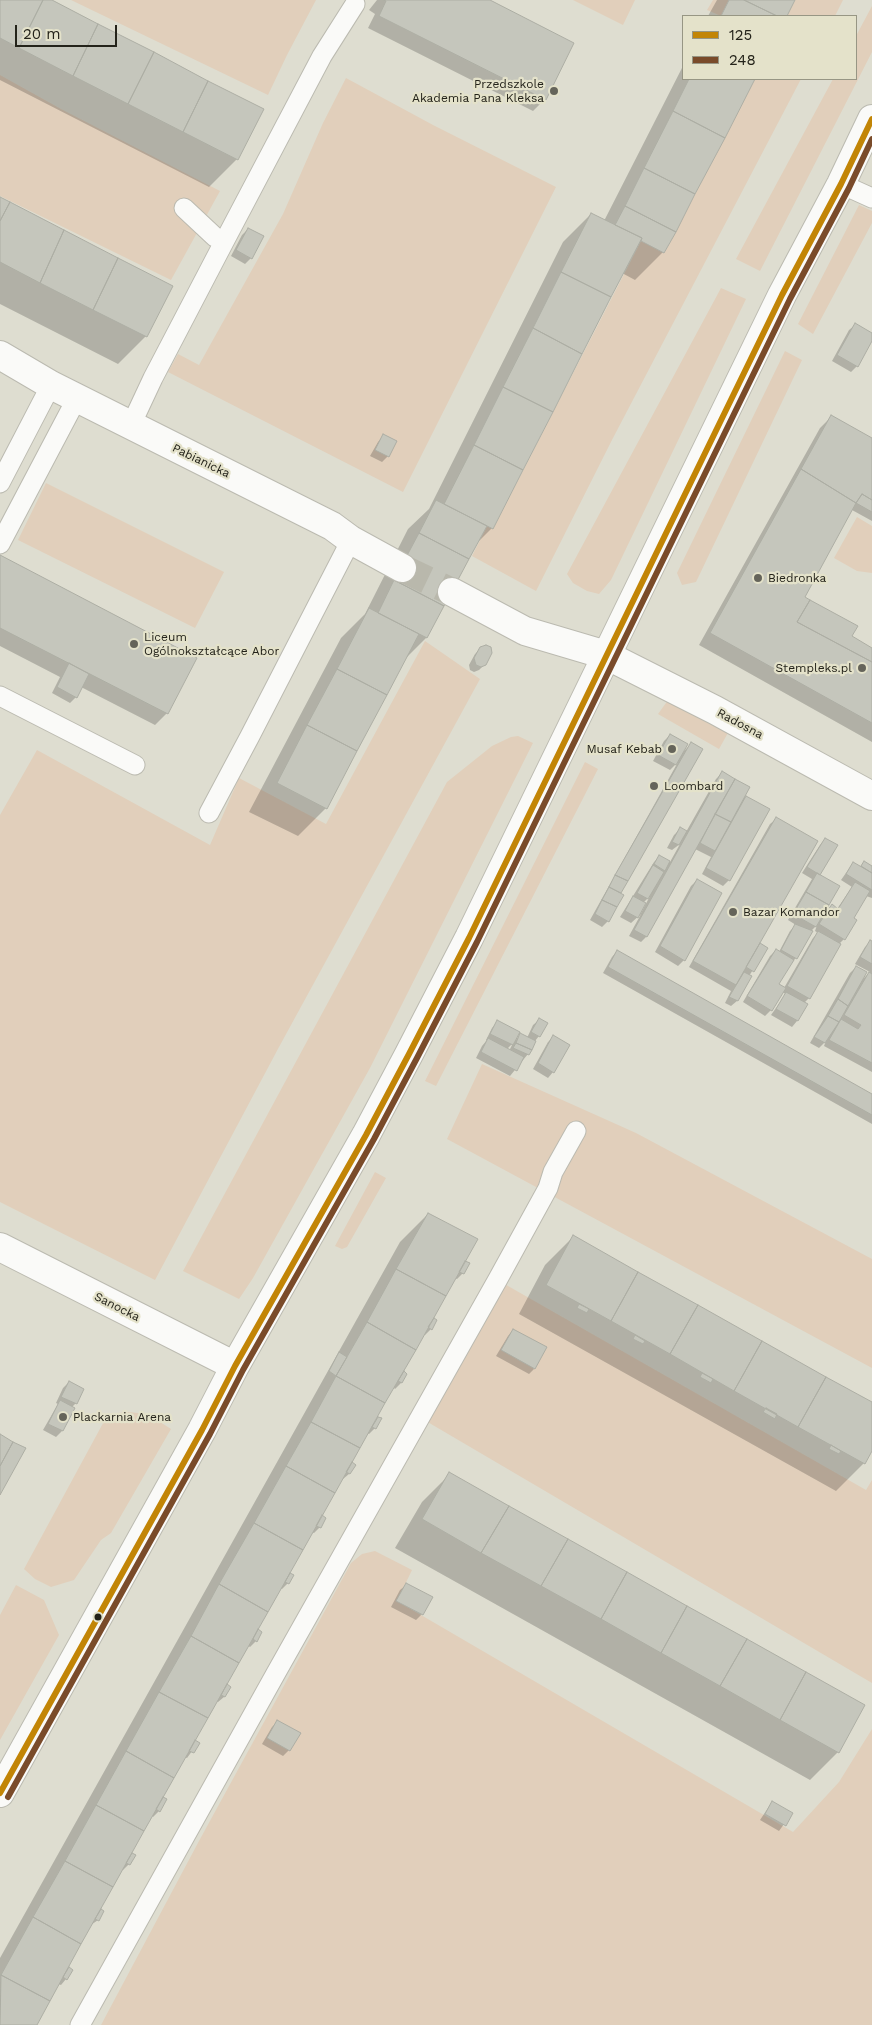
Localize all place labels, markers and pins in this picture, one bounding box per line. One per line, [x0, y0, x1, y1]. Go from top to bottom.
place label: Przedszkole Akademia Pana Kleksa [412, 77, 544, 105]
marker: Przedszkole Akademia Pana Kleksa [548, 85, 560, 97]
place label: Biedronka [768, 571, 826, 585]
marker: Biedronka [752, 572, 764, 584]
place label: Liceum Ogólnokształcące Abor [144, 630, 279, 658]
marker: Liceum Ogólnokształcące Abor [128, 638, 140, 650]
place label: Stempleks.pl [775, 661, 852, 675]
marker: Stempleks.pl [856, 662, 868, 674]
place label: Musaf Kebab [586, 742, 662, 756]
marker: Musaf Kebab [666, 743, 678, 755]
place label: Loombard [664, 779, 723, 793]
marker: Loombard [648, 780, 660, 792]
place label: Bazar Komandor [743, 905, 840, 919]
marker: Bazar Komandor [727, 906, 739, 918]
place label: Plackarnia Arena [73, 1410, 171, 1424]
marker: Plackarnia Arena [57, 1411, 69, 1423]
unlabelled marker [93, 1612, 103, 1622]

